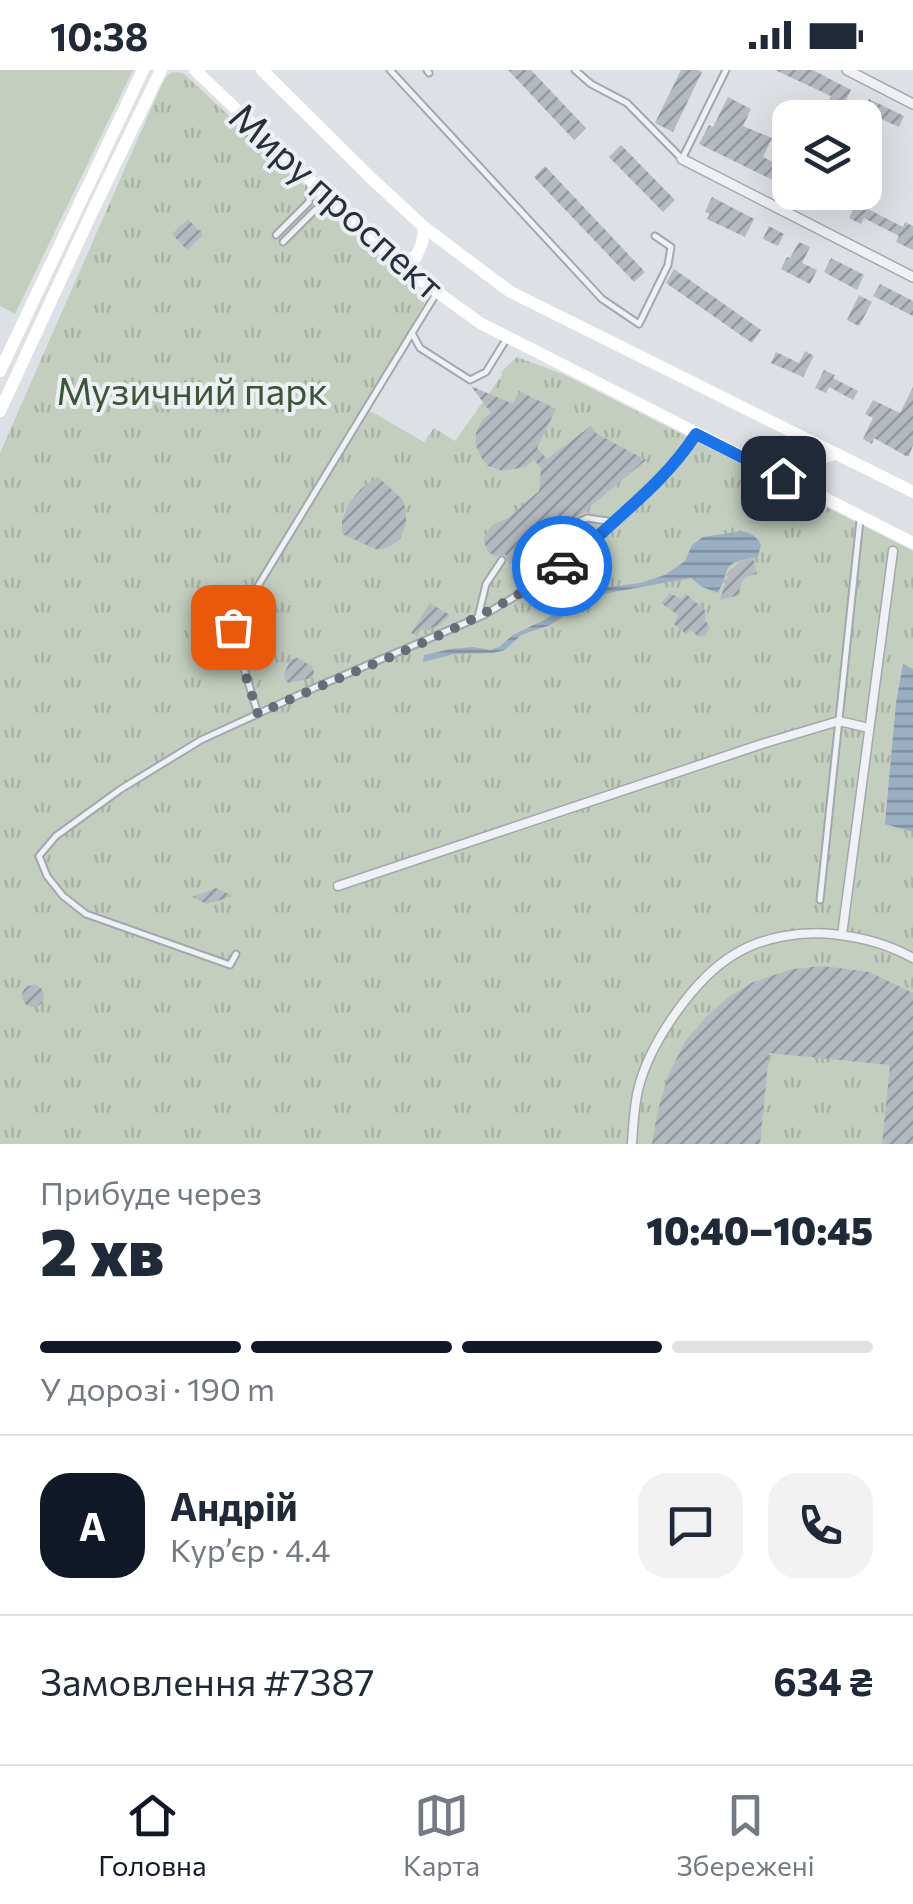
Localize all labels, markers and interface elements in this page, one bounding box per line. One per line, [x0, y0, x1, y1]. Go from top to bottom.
text: 10:38 [50, 12, 148, 59]
street label: Миру проспект [221, 92, 455, 309]
map controls [772, 100, 882, 210]
button: layers [772, 100, 882, 210]
park label: Музичний парк [56, 366, 328, 413]
pin [741, 436, 826, 521]
icon: home [756, 451, 811, 506]
courier [512, 516, 612, 616]
icon: car [535, 539, 590, 594]
pin [191, 585, 276, 670]
icon: bag [206, 600, 261, 655]
text: Прибуде через [40, 1172, 262, 1212]
text: 10:40–10:45 [646, 1206, 873, 1253]
text: 2 хв [40, 1210, 164, 1289]
text: У дорозі · 190 m [40, 1368, 275, 1408]
button: chat [638, 1473, 743, 1578]
button: phone [768, 1473, 873, 1578]
text: Андрій [170, 1482, 298, 1529]
text: А [79, 1502, 106, 1549]
text: Кур’єр · 4.4 [170, 1529, 330, 1569]
text: Замовлення #7387 [40, 1657, 374, 1704]
text: 634 ₴ [773, 1657, 873, 1704]
tab: Головна [98, 1788, 207, 1882]
tab: Карта [403, 1788, 480, 1882]
tab: Збережені [676, 1788, 815, 1882]

